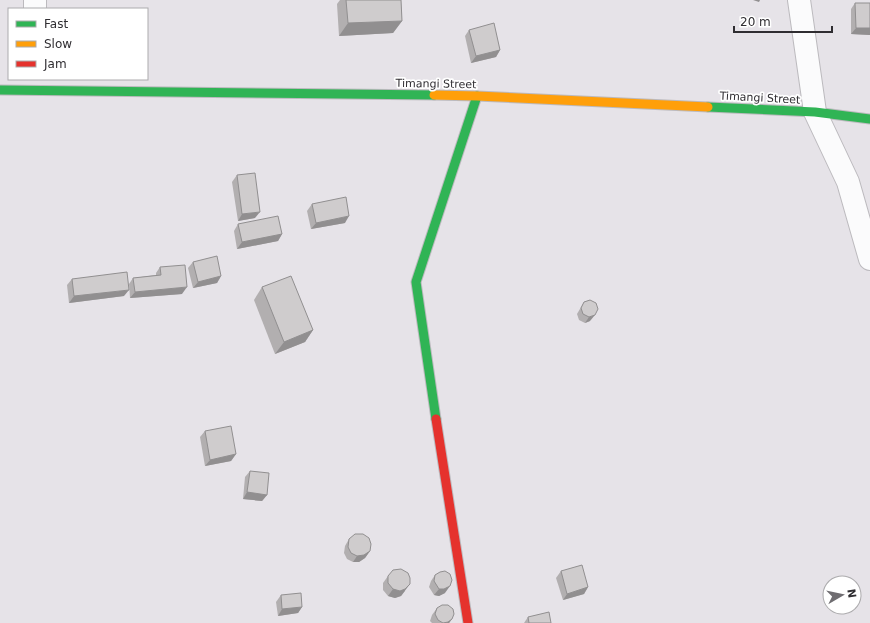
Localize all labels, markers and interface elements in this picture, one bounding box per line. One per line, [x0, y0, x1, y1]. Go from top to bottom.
legend [8, 8, 148, 80]
scale bar [734, 8, 832, 34]
text: 20 m [740, 15, 771, 29]
text: Fast [44, 17, 68, 31]
text: Slow [44, 37, 72, 51]
text: Jam [43, 57, 67, 71]
street label: Timangi Street [394, 77, 477, 91]
street label: Timangi Street [718, 89, 801, 107]
north arrow [822, 575, 862, 615]
text: N [844, 588, 859, 599]

